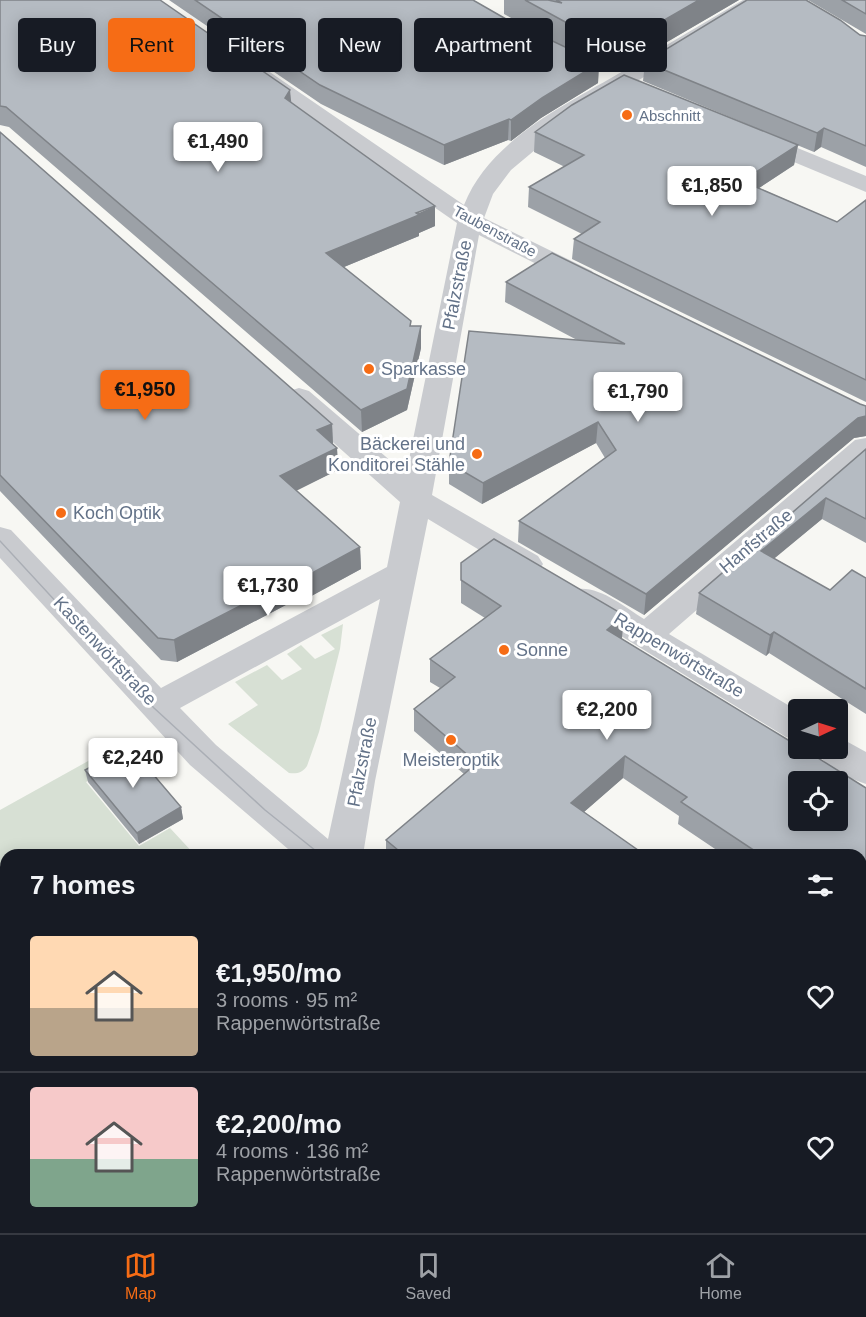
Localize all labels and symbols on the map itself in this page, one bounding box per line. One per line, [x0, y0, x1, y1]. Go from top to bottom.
place label: Abschnitt [639, 107, 702, 124]
marker: Abschnitt [620, 108, 634, 122]
pin: €1,490 [169, 122, 267, 173]
pin: €1,850 [663, 166, 761, 217]
street label: Taubenstraße [451, 202, 539, 260]
street label: Pfalzstraße [438, 238, 476, 332]
place label: Sparkasse [381, 359, 466, 379]
marker: Sparkasse [362, 362, 376, 376]
pin: €1,950 [96, 370, 194, 421]
pin: €1,790 [589, 372, 687, 423]
place label: Bäckerei und Konditorei Stähle [328, 434, 465, 475]
marker: Bäckerei und Konditorei Stähle [470, 447, 484, 461]
place label: Koch Optik [73, 503, 162, 523]
street label: Hanfstraße [715, 505, 797, 577]
marker: Koch Optik [54, 506, 68, 520]
pin: €1,730 [219, 566, 317, 617]
street label: Kastenwörtstraße [50, 593, 160, 709]
street label: Rappenwörtstraße [610, 608, 748, 702]
place label: Sonne [516, 640, 568, 660]
marker: Sonne [497, 643, 511, 657]
pin: €2,200 [558, 690, 656, 741]
north arrow [788, 699, 848, 759]
street label: Pfalzstraße [343, 715, 381, 809]
marker: Meisteroptik [444, 733, 458, 747]
pin: €2,240 [84, 738, 182, 789]
place label: Meisteroptik [402, 750, 501, 770]

